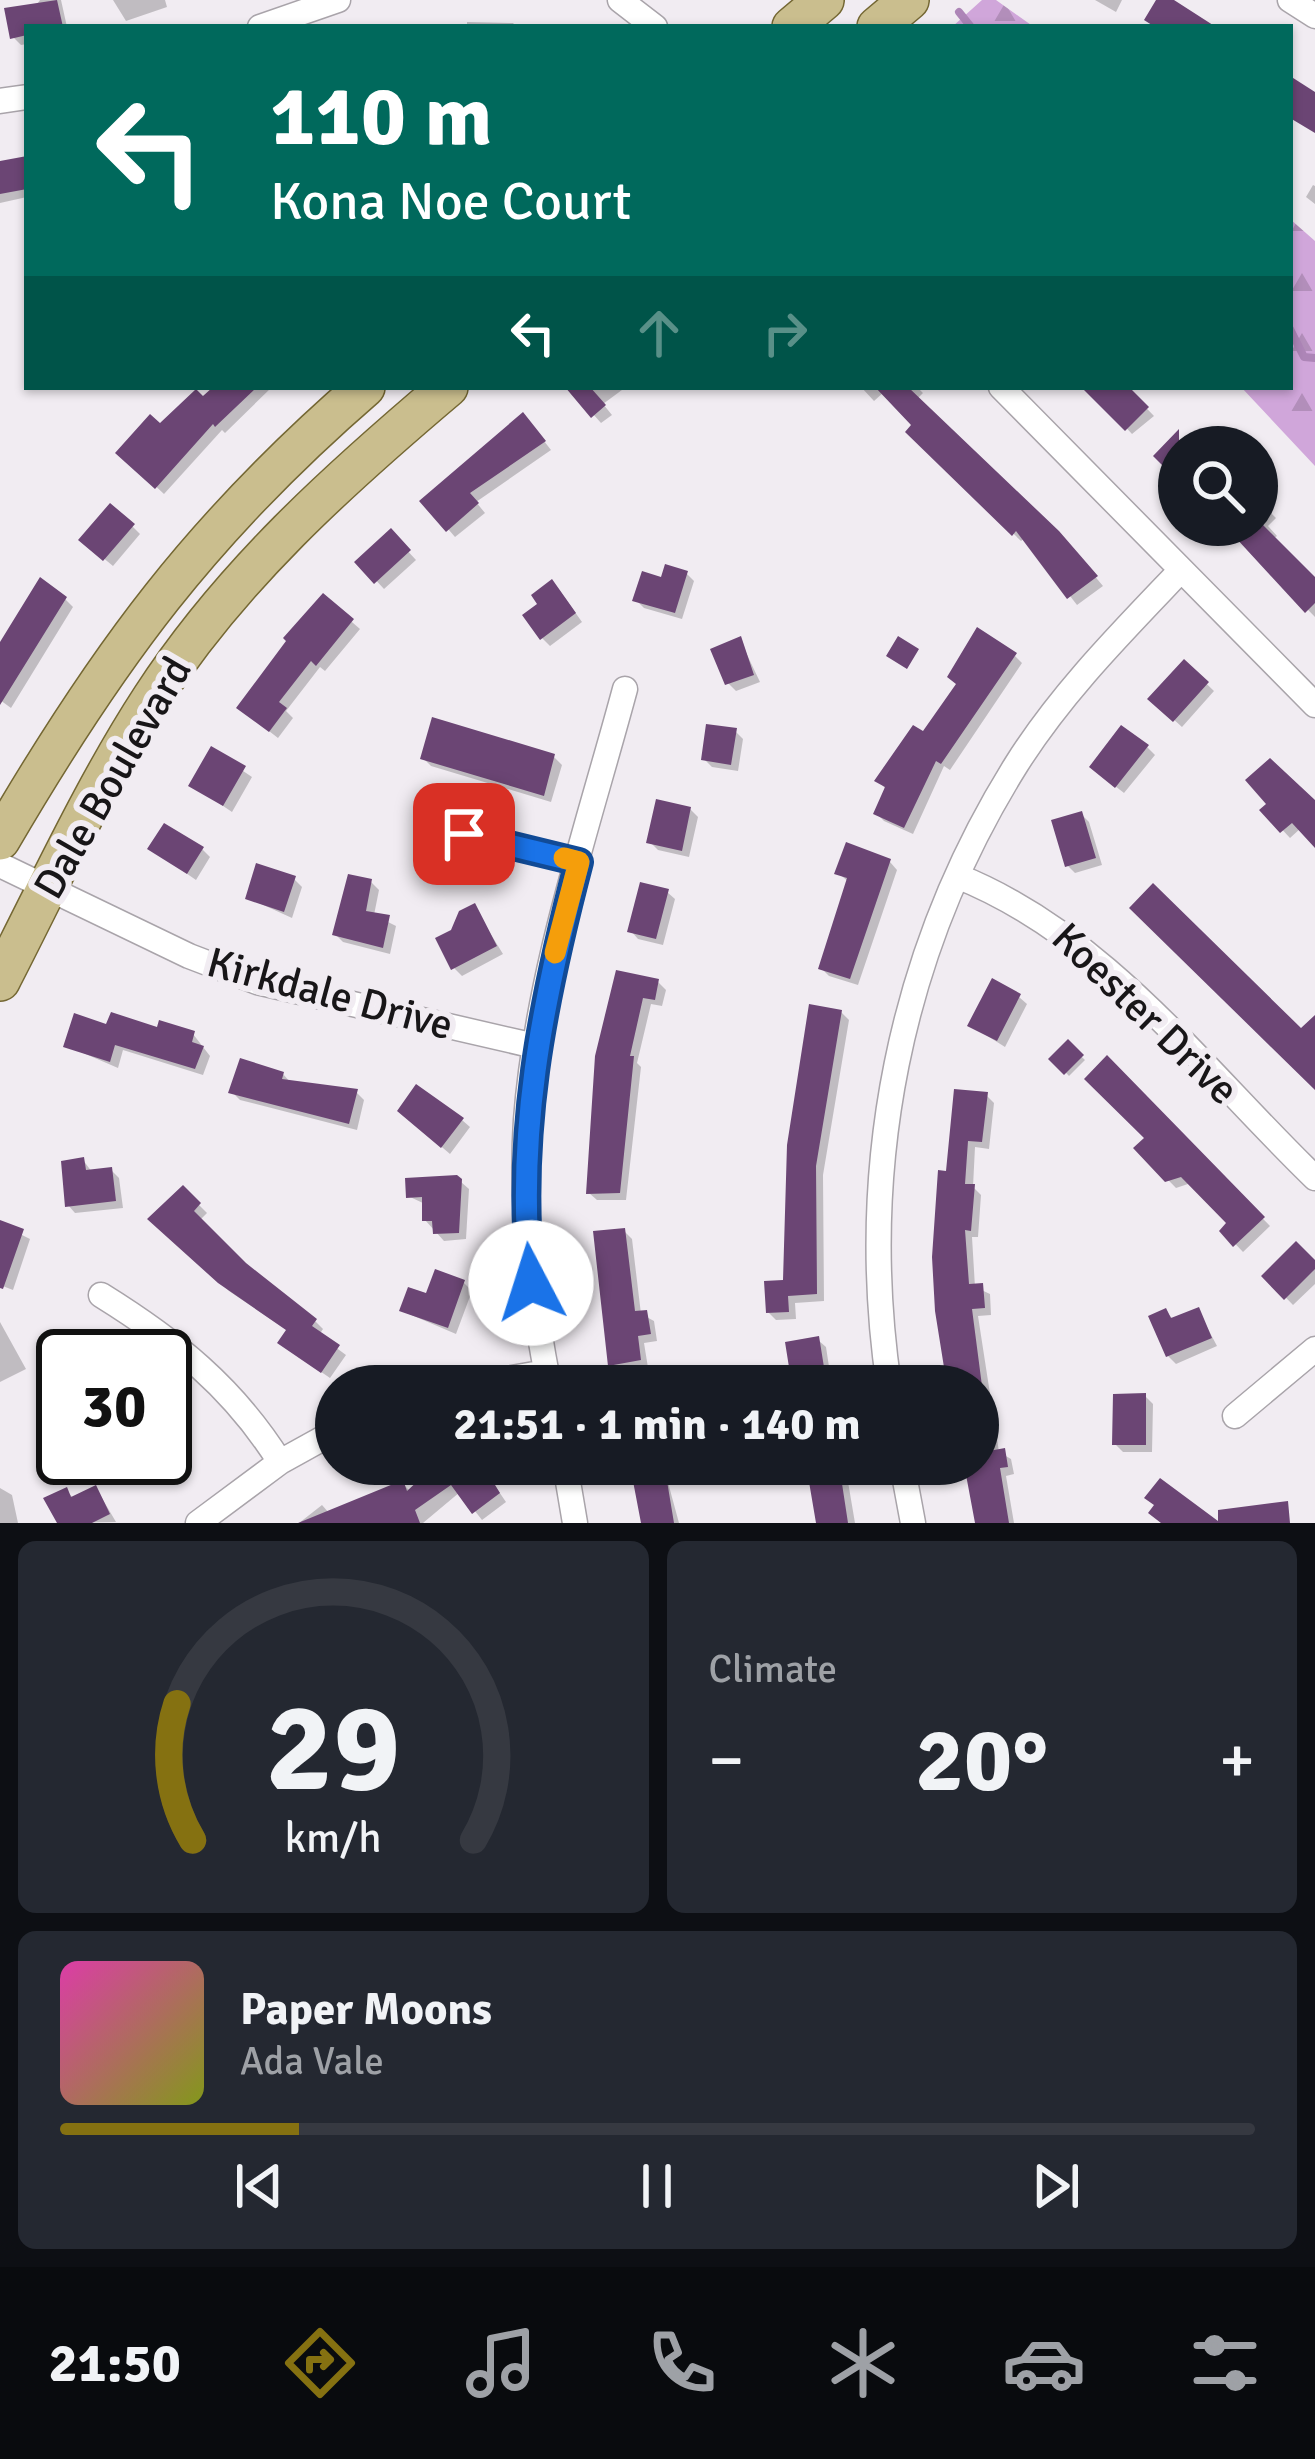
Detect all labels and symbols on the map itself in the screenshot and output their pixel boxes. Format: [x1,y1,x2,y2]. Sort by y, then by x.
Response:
street label: Dale Boulevard [23,648,203,908]
pin [413,783,515,885]
street label: Koester Drive [1041,912,1249,1116]
street label: Kirkdale Drive [202,937,458,1051]
position arrow [468,1220,594,1346]
speed limit sign: 30 [36,1329,192,1485]

